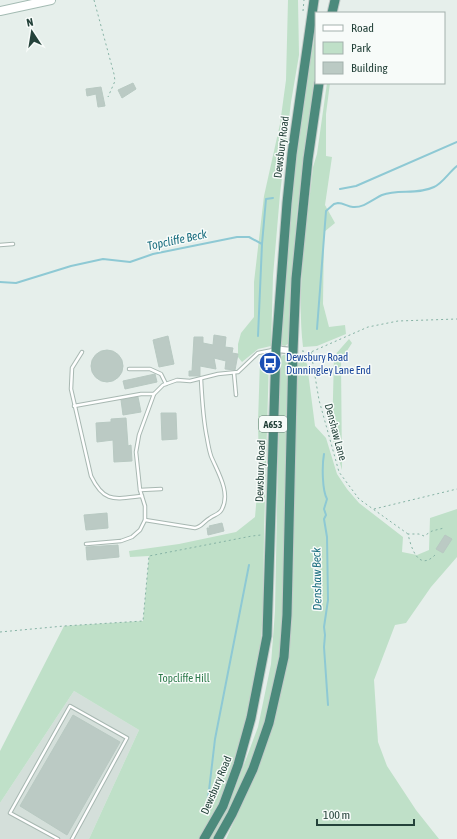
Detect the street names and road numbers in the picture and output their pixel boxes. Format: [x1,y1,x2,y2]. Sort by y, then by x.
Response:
street label: Dewsbury Road [271,115,291,179]
street label: Denshaw Lane [323,402,349,462]
road number: A653 [259,416,287,432]
street label: Dewsbury Road [253,440,267,502]
street label: Dewsbury Road [198,754,234,816]

